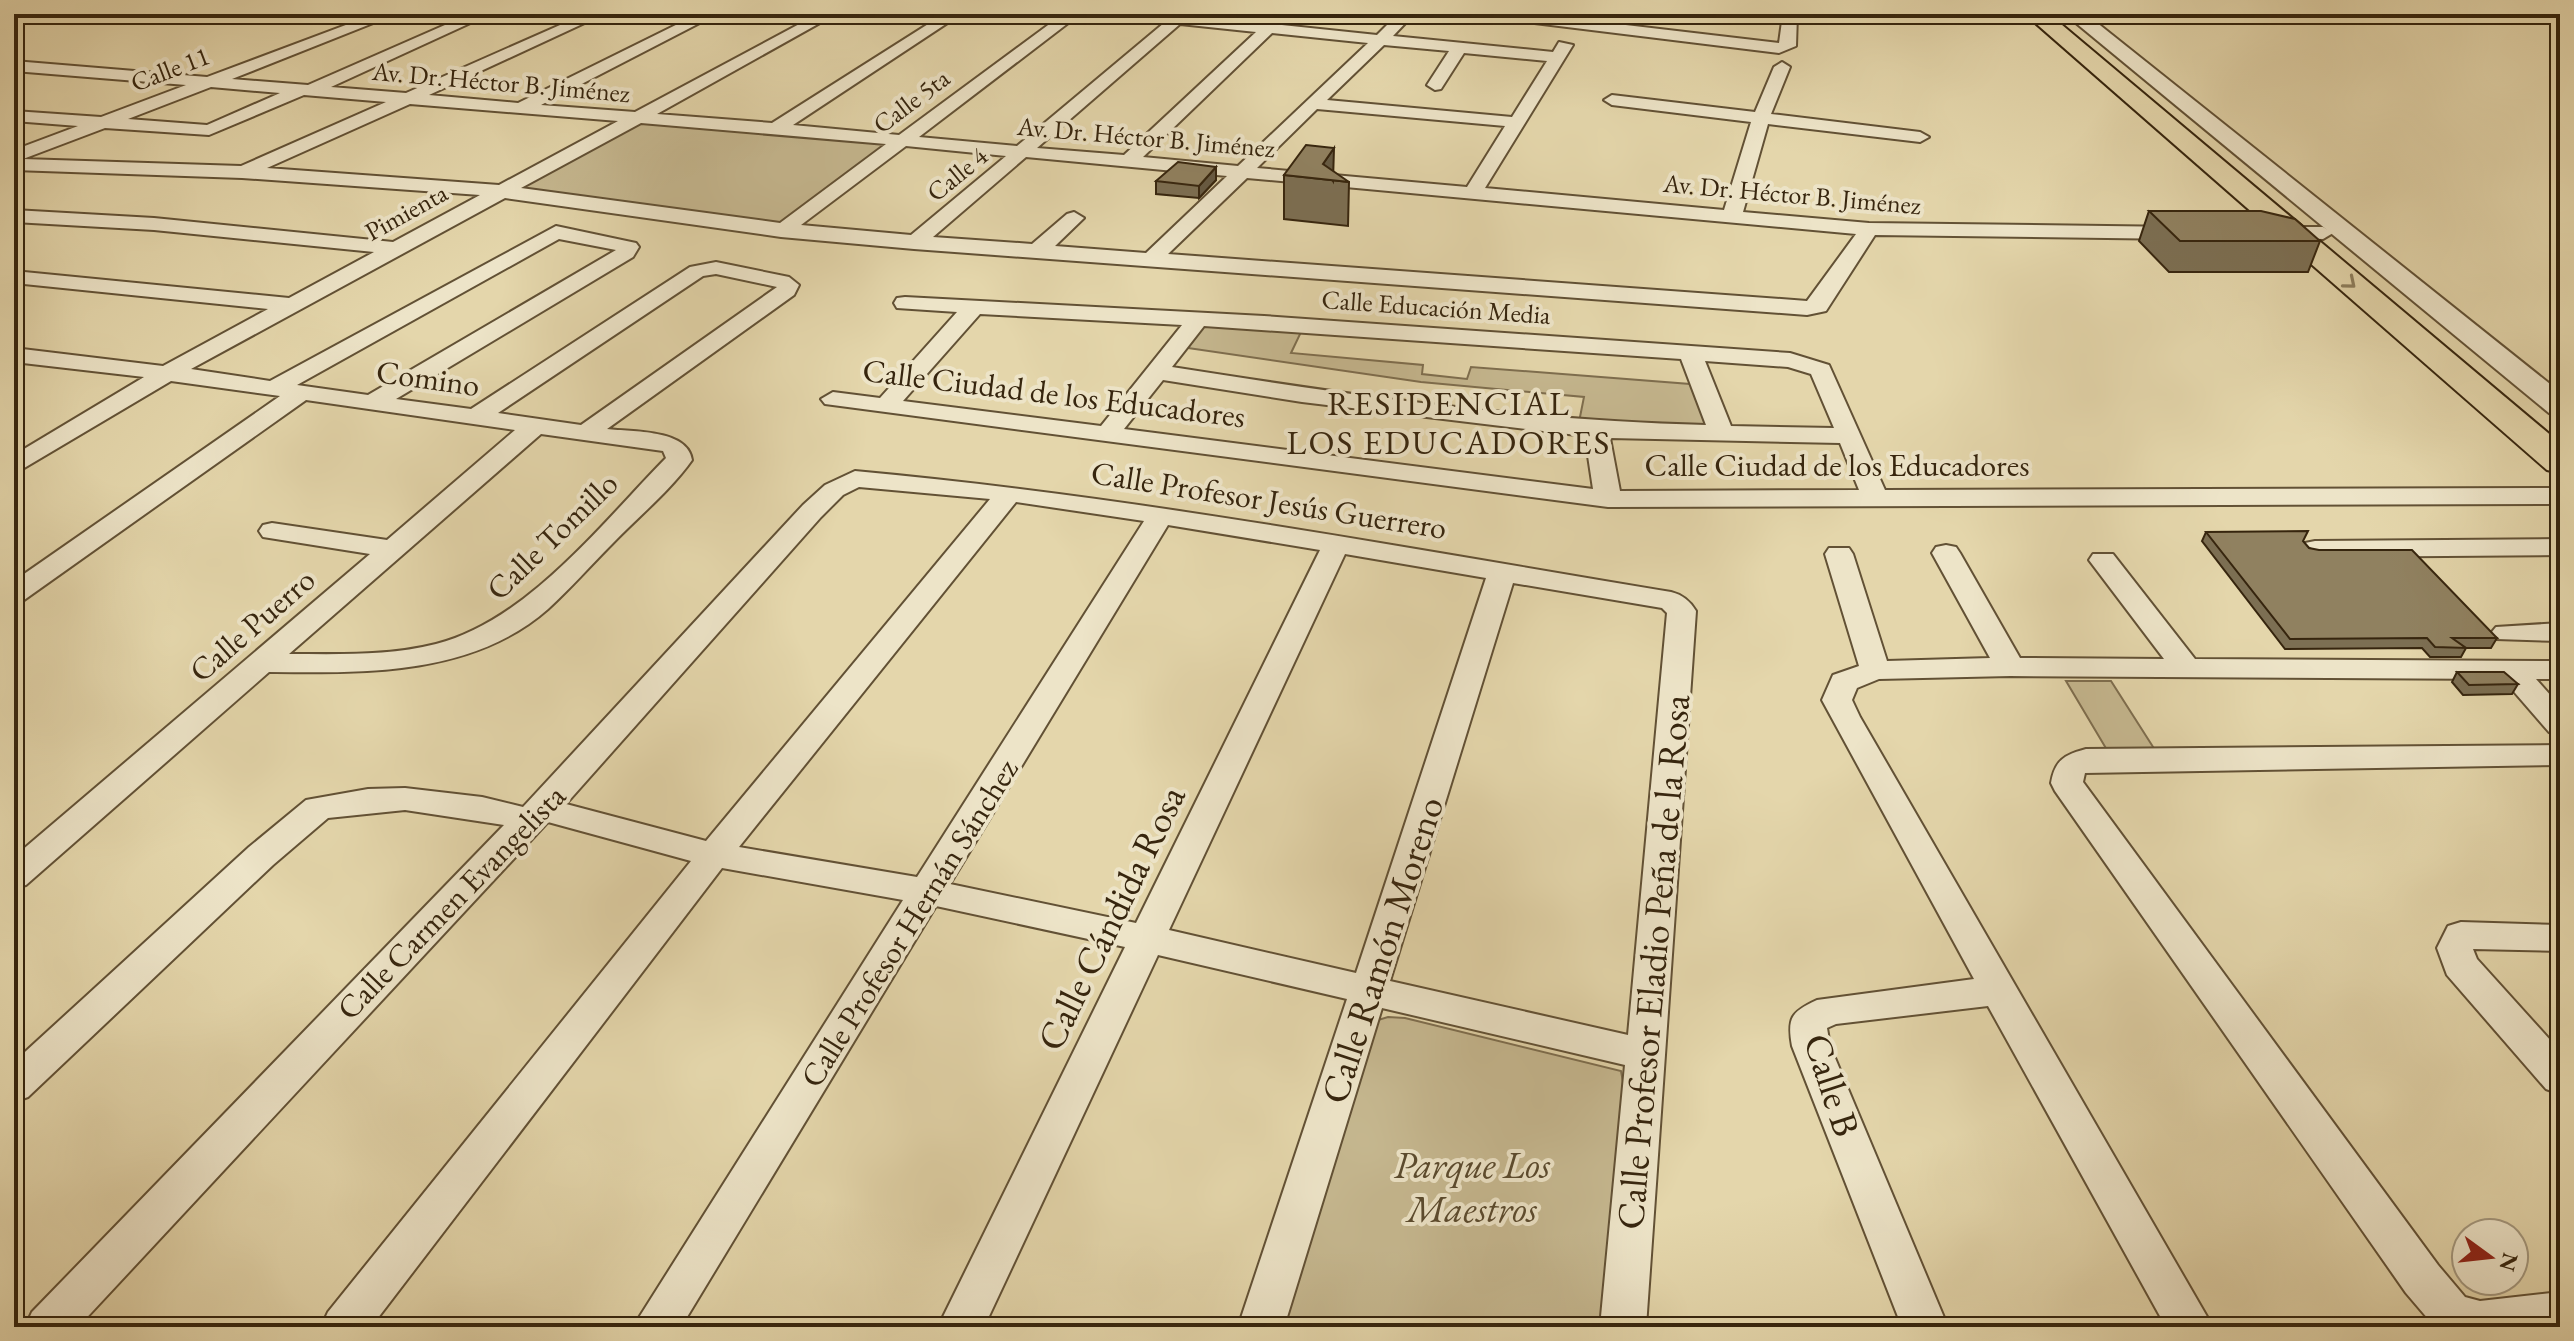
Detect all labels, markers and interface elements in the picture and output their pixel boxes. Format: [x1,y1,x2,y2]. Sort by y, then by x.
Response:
street label: Calle 11 [126,39,214,99]
street label: Av. Dr. Héctor B. Jiménez [370,54,631,110]
street label: Calle 5ta [866,61,957,141]
street label: Av. Dr. Héctor B. Jiménez [1015,109,1276,165]
street label: Calle 4 [919,139,995,209]
street label: Av. Dr. Héctor B. Jiménez [1661,166,1922,222]
street label: Pimienta [359,175,454,249]
one-way arrow [2341,273,2356,288]
street label: Calle Educación Media [1320,282,1552,332]
street label: Calle Ciudad de los Educadores [860,349,1248,437]
street label: Comino [374,350,482,406]
district label: RESIDENCIAL LOS EDUCADORES [1287,381,1611,464]
street label: Calle Ciudad de los Educadores [1644,444,2030,486]
street label: Calle Profesor Jesús Guerrero [1088,451,1450,549]
street label: Calle Tomillo [477,463,627,609]
street label: Calle Puerro [180,559,324,691]
street label: Calle Profesor Eladio Peña de la Rosa [1605,692,1700,1232]
street label: Calle Profesor Hernán Sánchez [791,751,1027,1095]
street label: Calle Carmen Evangelista [328,775,575,1029]
street label: Calle Cándida Rosa [1025,776,1196,1058]
street label: Calle Ramón Moreno [1309,790,1454,1109]
street label: Calle B [1793,1027,1872,1142]
park label: Parque Los Maestros [1394,1140,1551,1233]
north arrow [2450,1217,2530,1297]
text: N [2492,1250,2525,1275]

